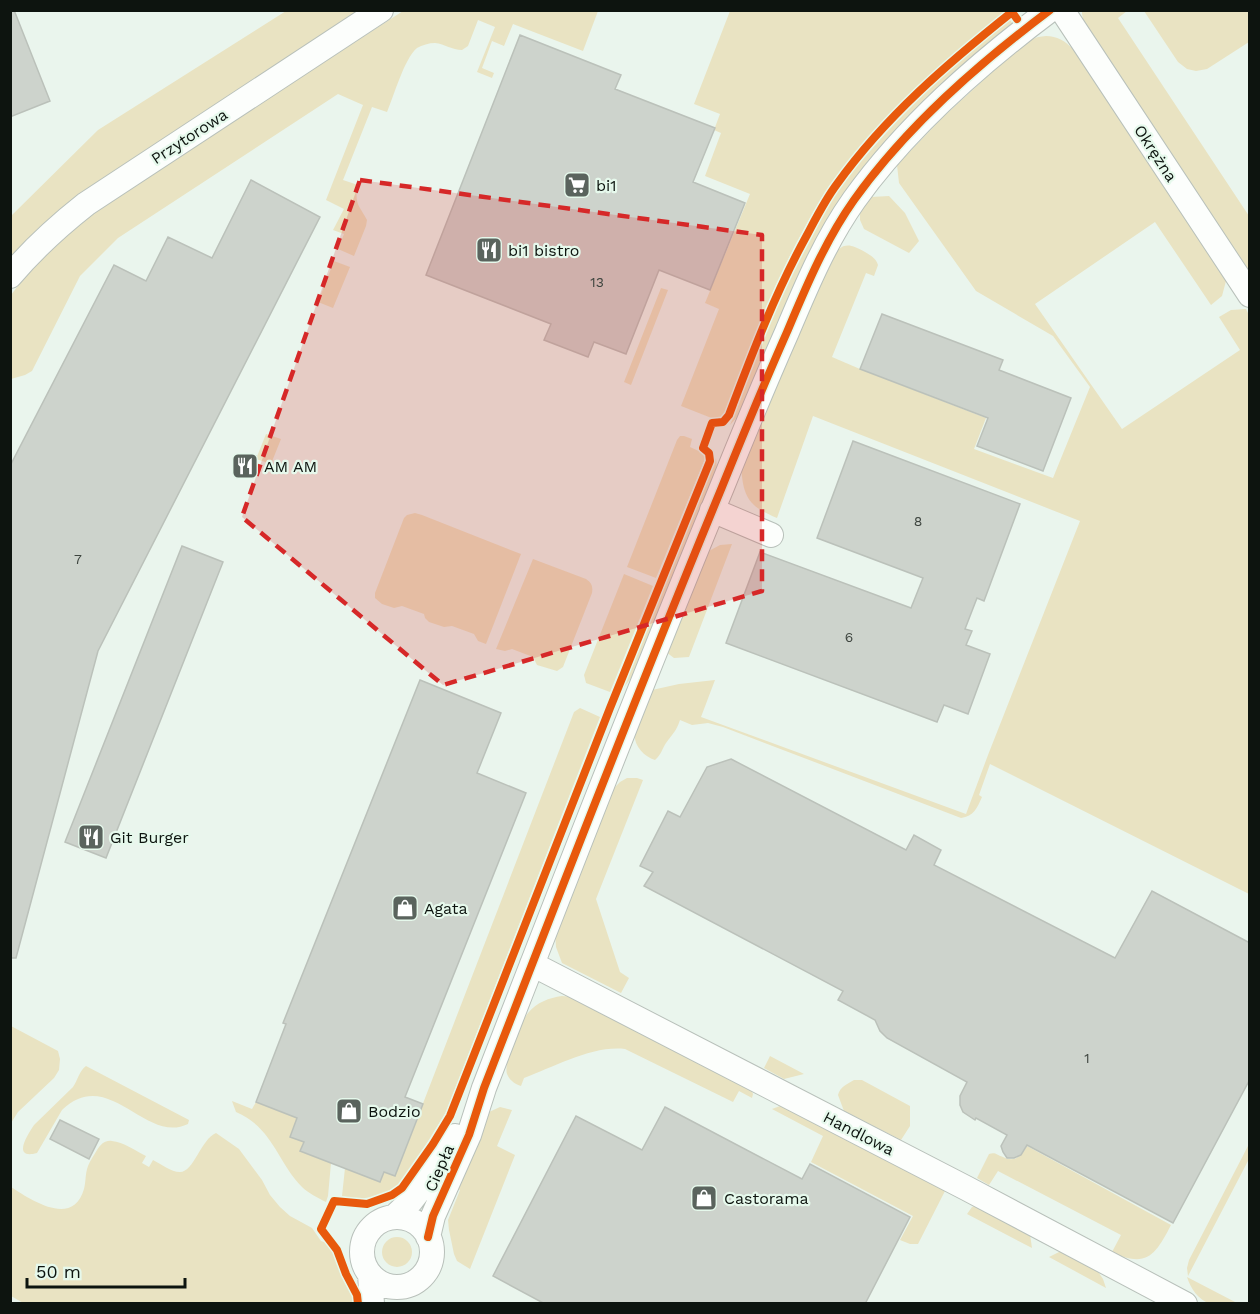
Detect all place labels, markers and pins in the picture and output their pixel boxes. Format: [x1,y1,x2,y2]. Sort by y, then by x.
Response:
supermarket icon: bi1 [562,170,592,200]
place label: bi1 [596,176,617,195]
restaurant icon: bi1 bistro [474,235,504,265]
place label: bi1 bistro [508,241,579,260]
restaurant icon: AM AM [230,451,260,481]
place label: AM AM [264,457,317,476]
restaurant icon: Git Burger [76,822,106,852]
place label: Git Burger [110,828,189,847]
shop icon: Agata [390,893,420,923]
place label: Agata [424,899,468,918]
shop icon: Bodzio [334,1096,364,1126]
place label: Bodzio [368,1102,420,1121]
shop icon: Castorama [689,1183,719,1213]
place label: Castorama [724,1189,808,1208]

